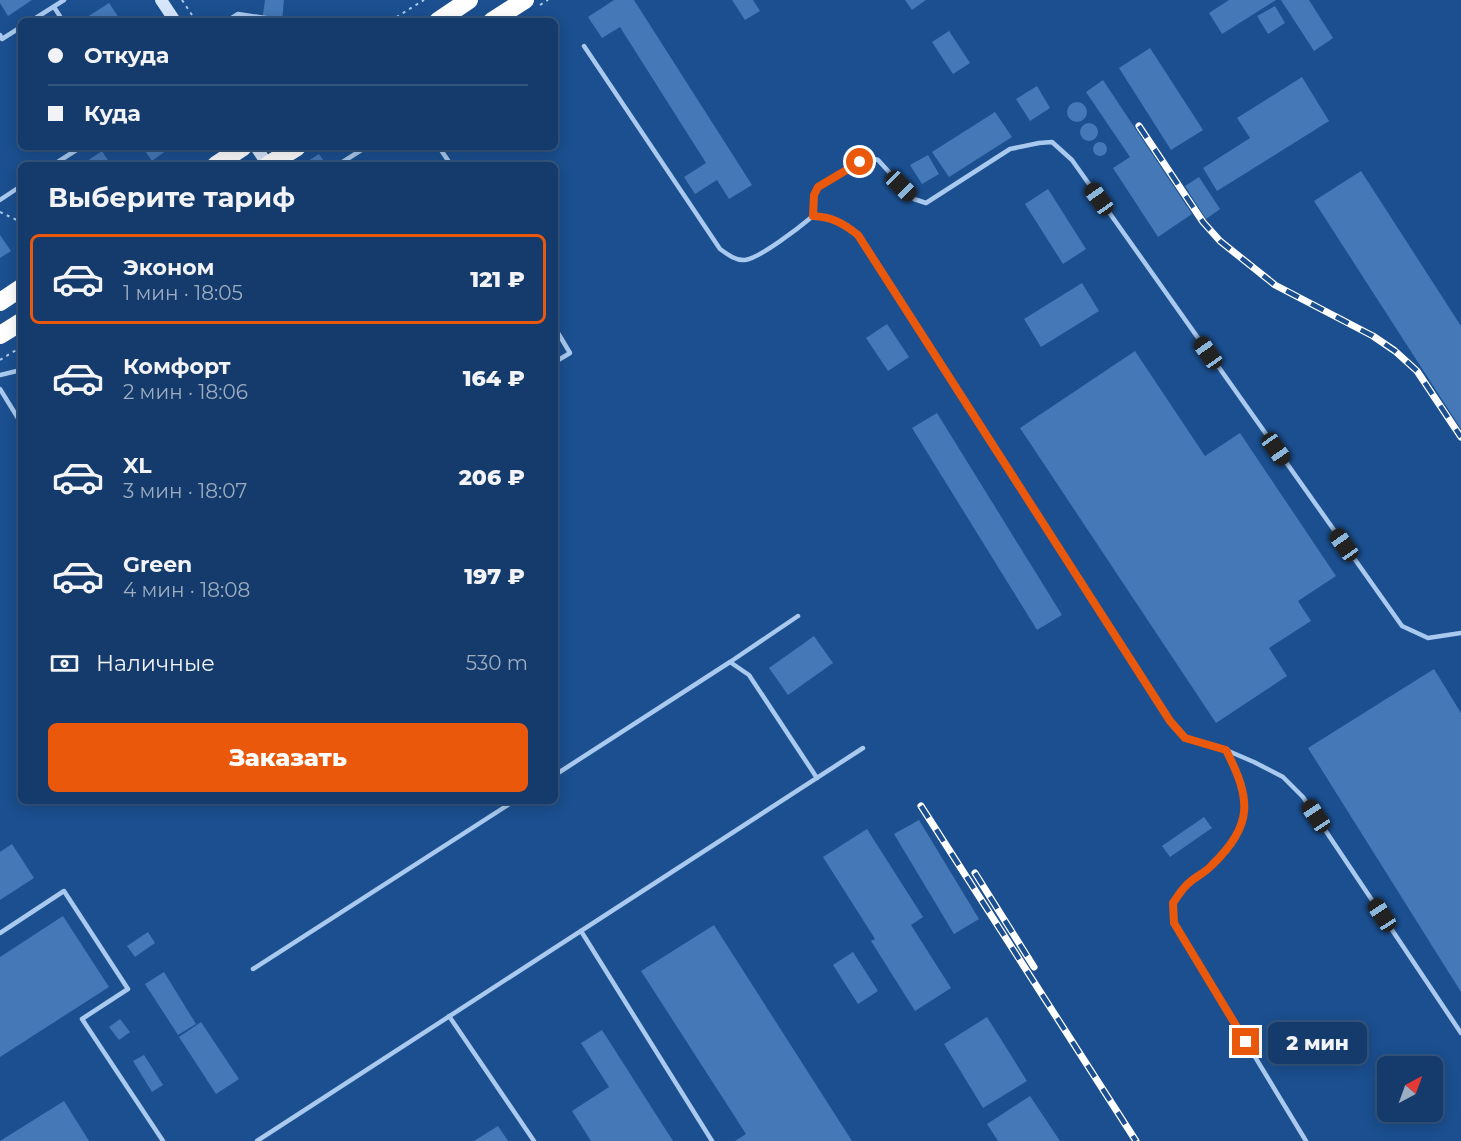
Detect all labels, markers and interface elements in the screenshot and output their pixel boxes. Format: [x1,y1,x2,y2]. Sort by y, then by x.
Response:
text: Откуда [84,42,169,69]
text: Куда [84,100,141,127]
route start [846,148,873,175]
car [882,167,920,205]
car [1081,179,1117,219]
text: Выберите тариф [48,181,295,214]
icon: car [51,252,105,306]
text: Эконом [123,254,214,281]
text: 121 ₽ [470,266,525,293]
text: 1 мин · 18:05 [123,281,243,305]
car [1190,333,1226,373]
icon: car [51,351,105,405]
text: Комфорт [123,353,231,380]
text: 164 ₽ [463,365,525,392]
text: 2 мин · 18:06 [123,380,248,404]
car [1258,429,1294,469]
icon: car [51,450,105,504]
text: XL [123,452,152,479]
text: 206 ₽ [459,464,525,491]
text: 3 мин · 18:07 [123,479,247,503]
car [1326,525,1362,565]
icon: car [51,549,105,603]
text: Green [123,551,192,578]
text: 197 ₽ [464,563,525,590]
text: 4 мин · 18:08 [123,578,250,602]
icon: cash [48,647,81,680]
text: Наличные [96,650,215,677]
text: 530 m [466,651,528,675]
button: Заказать [48,723,528,792]
car [1298,796,1334,836]
car [1365,895,1399,935]
callout: 2 мин [1267,1021,1366,1063]
route end [1232,1028,1259,1055]
text: 2 мин [1286,1031,1349,1055]
north arrow [1377,1056,1443,1122]
map controls [1377,1056,1443,1122]

